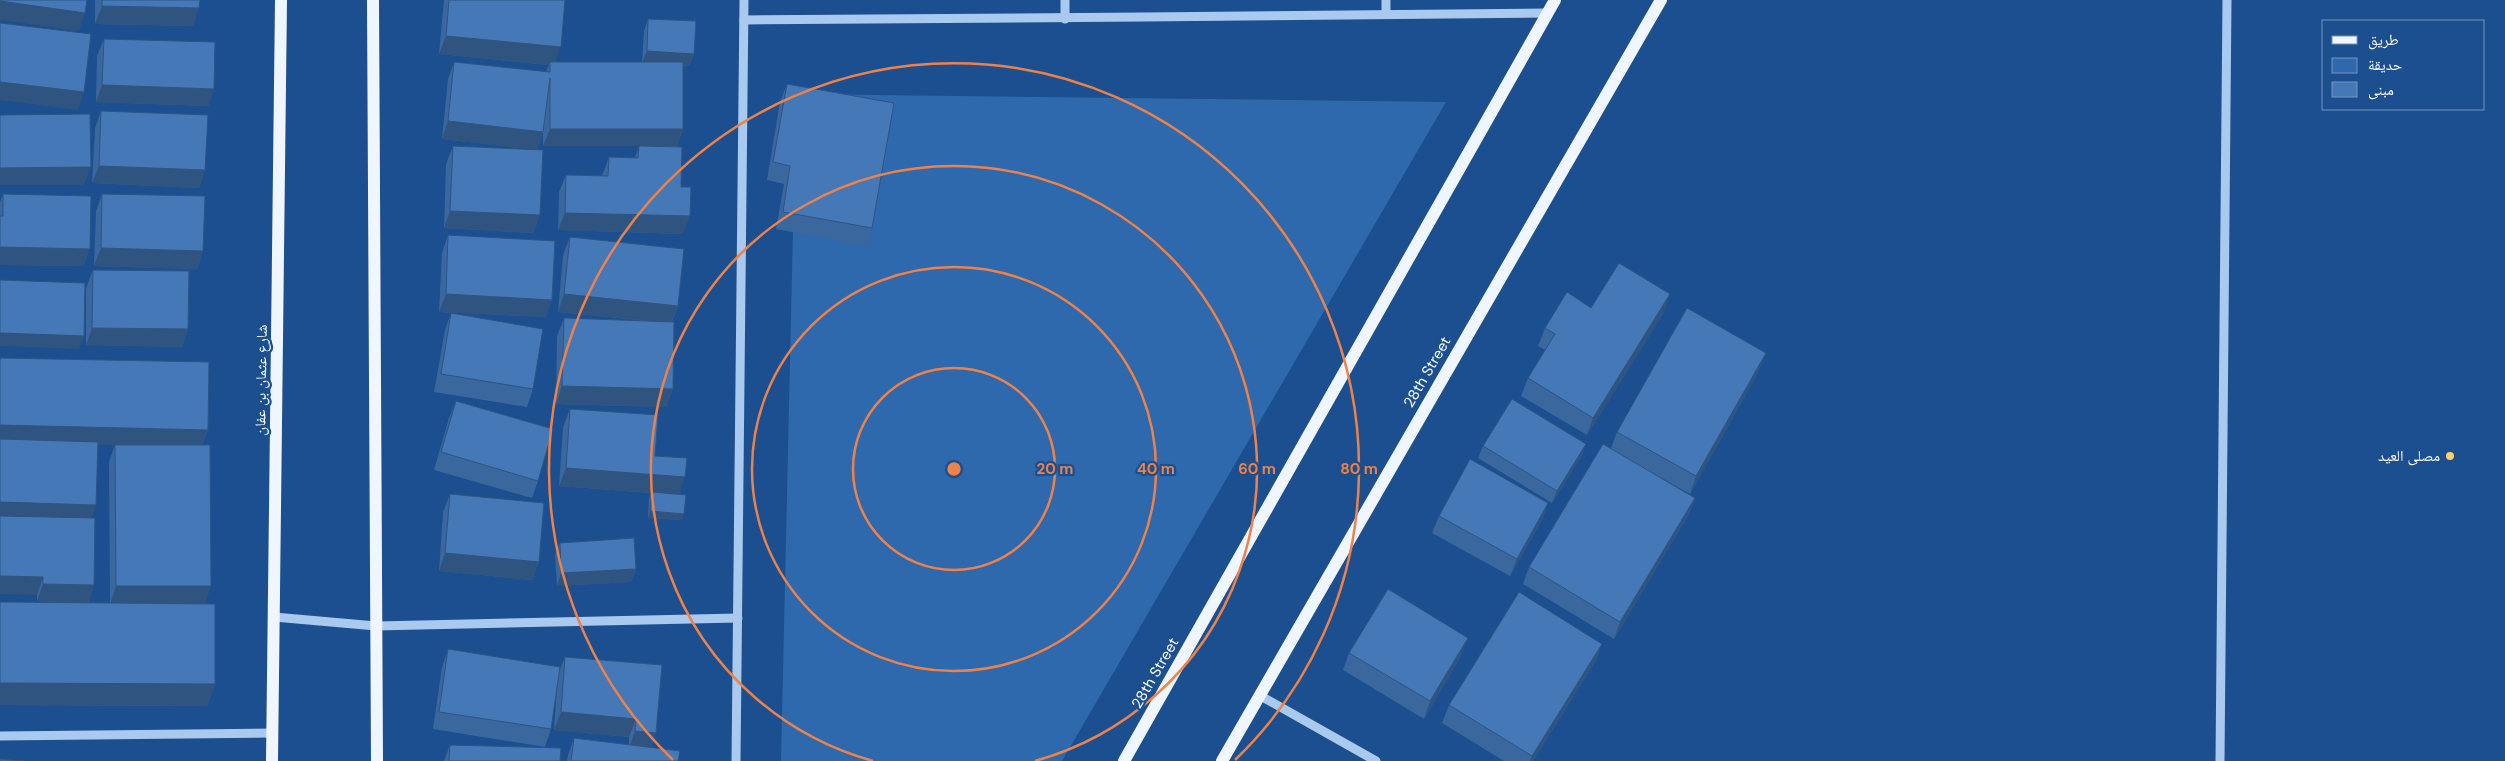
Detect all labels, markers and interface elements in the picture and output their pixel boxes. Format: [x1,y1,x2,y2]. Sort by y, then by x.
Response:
legend [2322,20,2485,110]
text: طريق [2368,30,2399,50]
text: حديقة [2368,55,2403,75]
text: مبنى [2368,80,2394,100]
street label: شارع عثمان بن عفان [250,324,272,436]
street label: 28th Street [1399,333,1455,411]
place label: مصلى العيد [2378,446,2440,466]
marker: مصلى العيد [2444,450,2456,462]
text: 20 m [1037,459,1073,479]
text: 40 m [1137,459,1175,479]
text: 60 m [1238,459,1276,479]
text: 80 m [1340,459,1378,479]
centre of rings [945,460,963,478]
street label: 28th Street [1127,634,1183,712]

